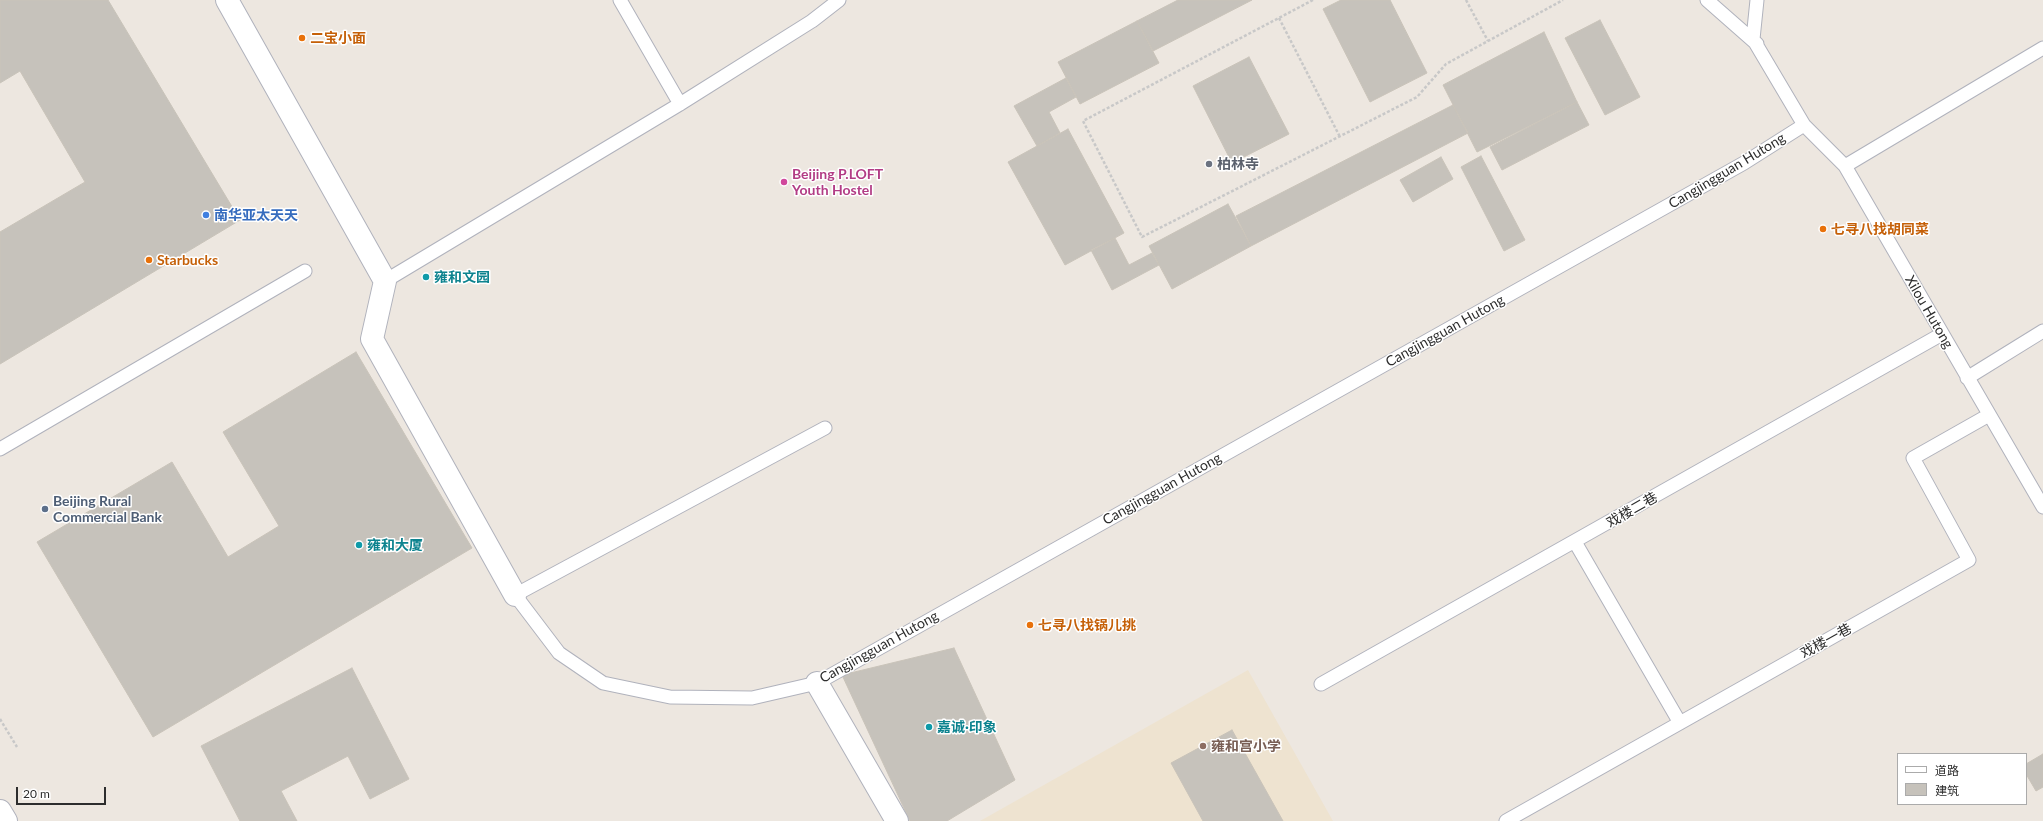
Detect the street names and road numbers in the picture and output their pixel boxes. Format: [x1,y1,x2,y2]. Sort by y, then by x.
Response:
street label: Cangjingguan Hutong [1666,130,1788,212]
street label: Xilou Hutong [1901,273,1957,351]
street label: Cangjingguan Hutong [1383,291,1507,371]
street label: Cangjingguan Hutong [1100,449,1224,529]
street label: 戏楼二巷 [1604,489,1660,531]
street label: Cangjingguan Hutong [817,607,941,687]
street label: 戏楼一巷 [1797,620,1855,662]

